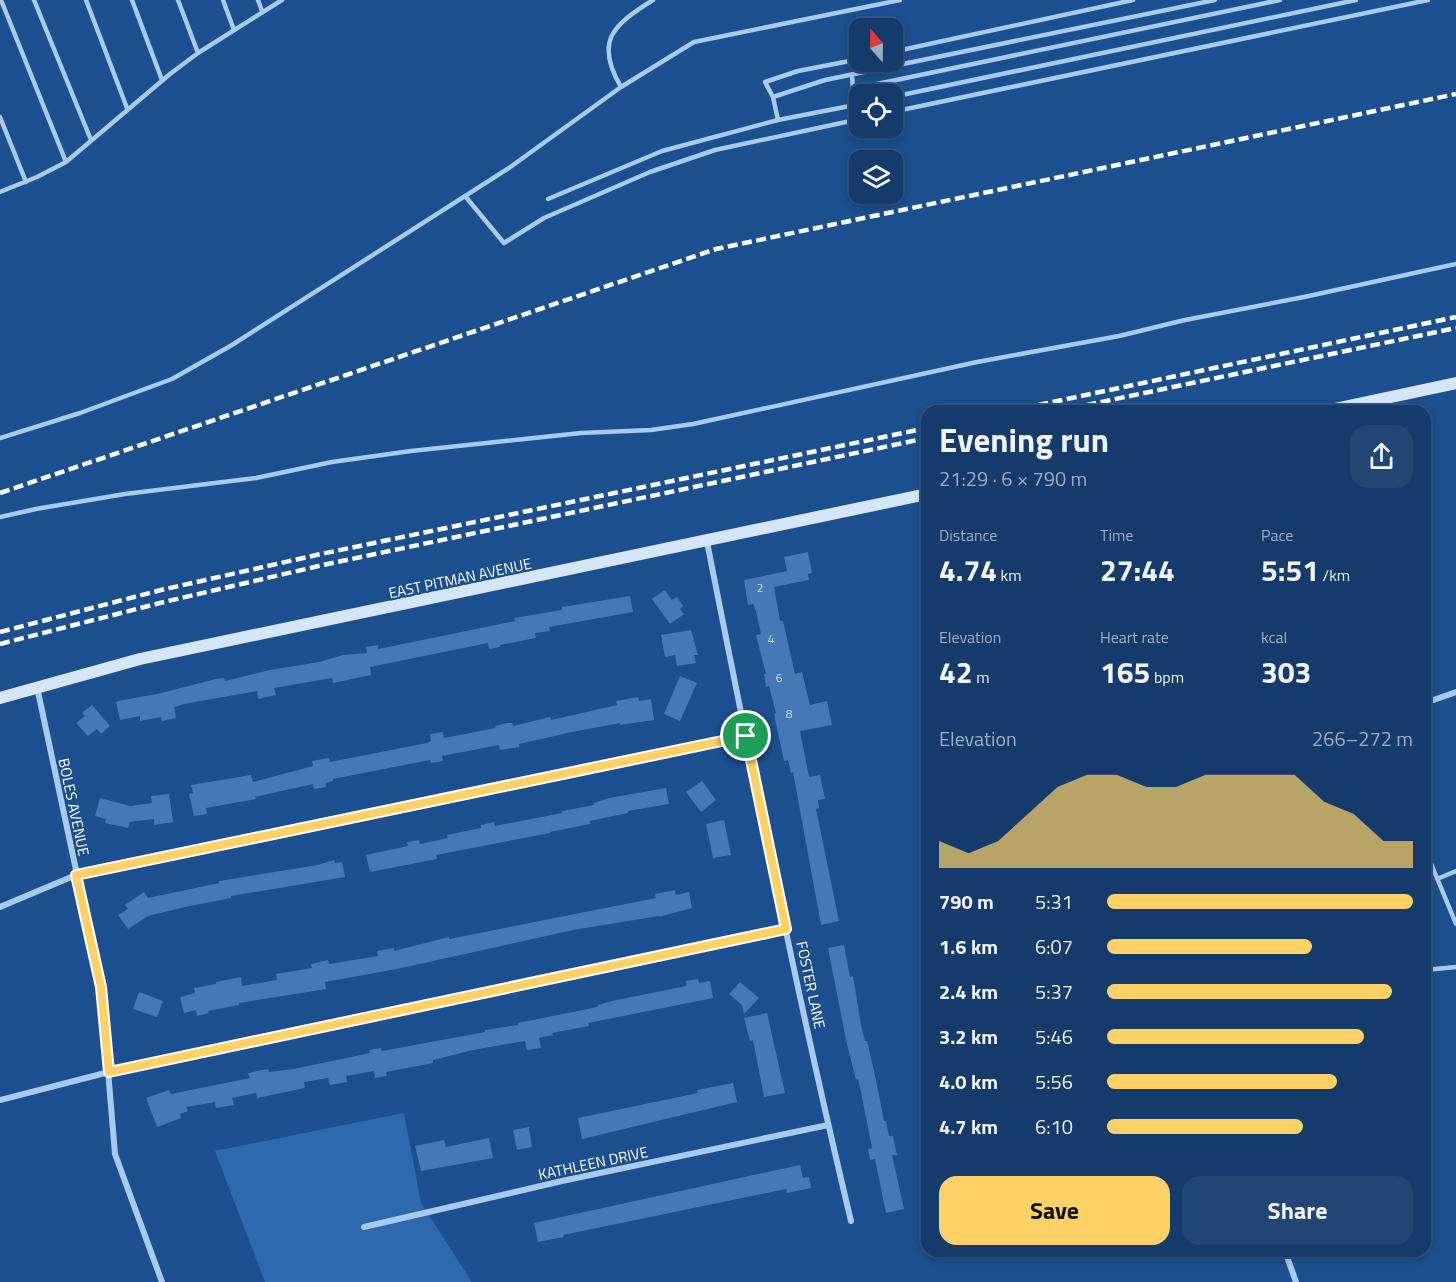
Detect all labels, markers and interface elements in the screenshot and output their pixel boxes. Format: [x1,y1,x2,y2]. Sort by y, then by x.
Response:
north arrow [849,18,903,72]
map controls [849,18,903,204]
button: locate [849,84,903,138]
button: layers [849,150,903,204]
text: Evening run [939,415,1109,465]
button: share [1350,425,1413,488]
text: 21:29 · 6 × 790 m [939,463,1087,494]
text: Distance [939,523,997,547]
text: Time [1100,523,1133,547]
text: Pace [1261,523,1293,547]
text: 4.74 [939,547,997,593]
text: 27:44 [1100,547,1175,593]
text: 5:51 [1261,547,1319,593]
street label: EAST PITMAN AVENUE [386,552,534,604]
text: km [997,563,1022,587]
text: /km [1319,563,1350,587]
house number: 2 [757,578,763,597]
text: Elevation [939,625,1001,649]
text: Heart rate [1100,625,1169,649]
text: kcal [1261,625,1287,649]
house number: 4 [768,629,775,648]
text: 42 [939,649,973,695]
text: 165 [1100,649,1150,695]
text: 303 [1261,649,1311,695]
text: m [973,665,990,689]
text: bpm [1150,665,1184,689]
house number: 6 [776,668,783,687]
house number: 8 [786,704,793,723]
pin [720,710,771,761]
icon: arrive [729,719,762,752]
text: Elevation [939,723,1017,754]
text: 266–272 m [1312,723,1413,754]
street label: BOLES AVENUE [52,756,96,858]
text: 790 m [939,886,994,917]
text: 5:31 [1035,886,1073,917]
text: 1.6 km [939,931,998,962]
text: 6:07 [1035,931,1073,962]
street label: FOSTER LANE [790,939,832,1031]
text: 2.4 km [939,976,998,1007]
text: 5:37 [1035,976,1073,1007]
text: 3.2 km [939,1021,998,1052]
text: 5:46 [1035,1021,1073,1052]
text: 4.0 km [939,1066,998,1097]
text: 5:56 [1035,1066,1073,1097]
text: 4.7 km [939,1111,998,1142]
text: 6:10 [1035,1111,1073,1142]
street label: KATHLEEN DRIVE [536,1140,650,1186]
button: Save [939,1176,1170,1245]
button: Share [1182,1176,1413,1245]

